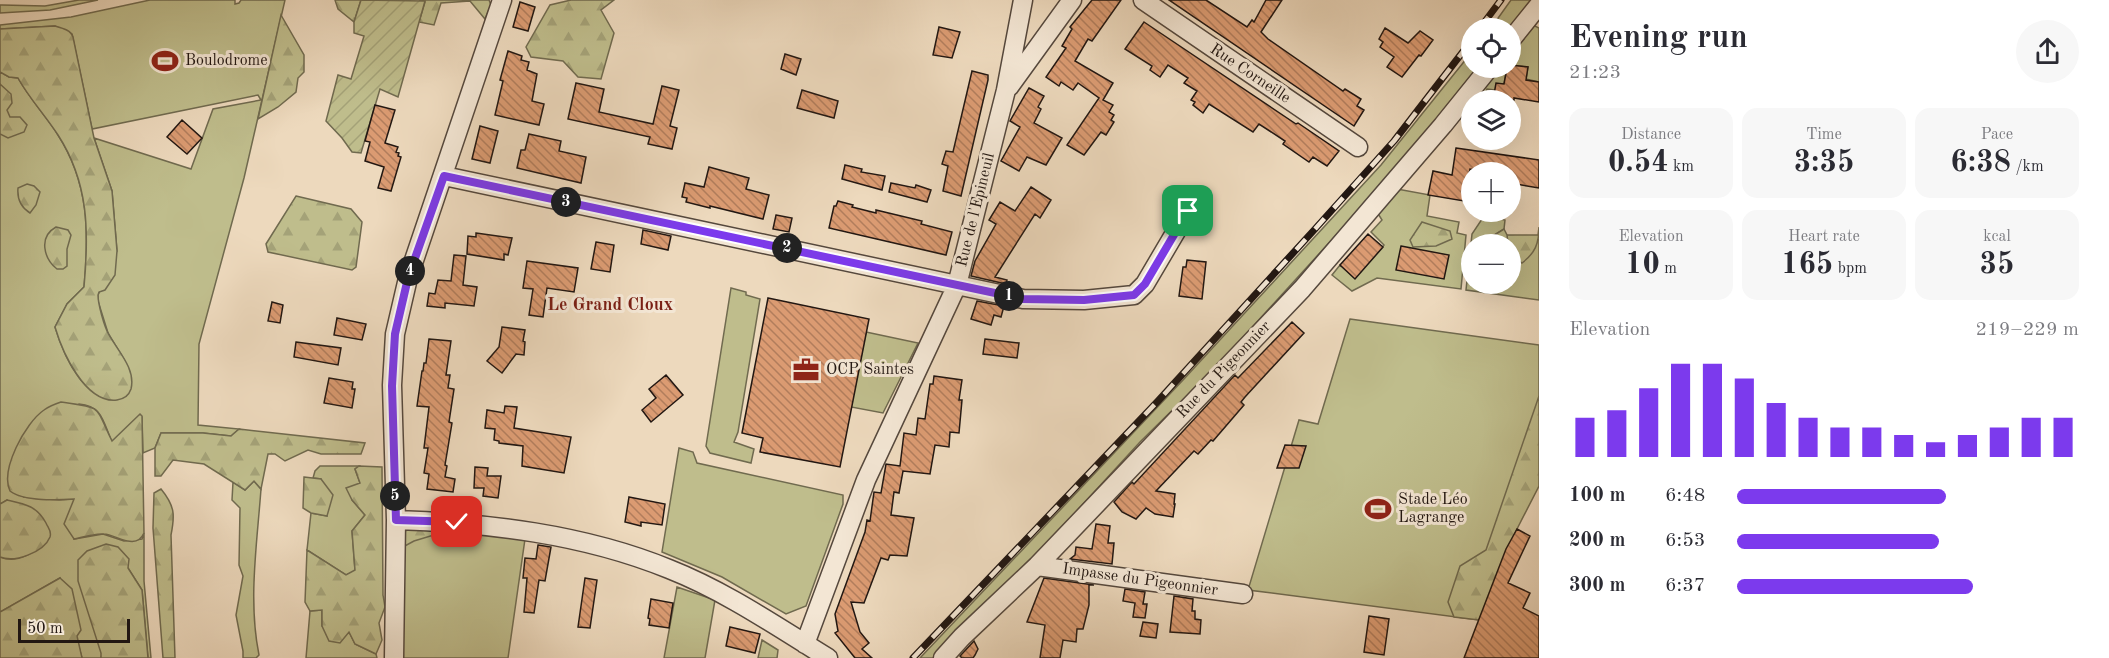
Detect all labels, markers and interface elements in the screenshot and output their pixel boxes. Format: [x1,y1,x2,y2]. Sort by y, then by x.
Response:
map controls [1461,18,1521,294]
button: locate [1461,18,1521,78]
button: share [2016,20,2079,83]
text: Evening run [1569,22,1748,55]
street label: Rue Corneille [1207,41,1293,107]
sports icon: Boulodrome [150,46,180,76]
place label: Boulodrome [185,53,268,69]
text: 21:23 [1569,63,1621,83]
button: layers [1461,90,1521,150]
text: Distance [1621,127,1681,143]
text: Time [1806,127,1842,143]
text: Pace [1981,127,2013,143]
text: 0.54 [1608,148,1669,178]
text: 3:35 [1794,148,1854,178]
text: 6:38 [1950,148,2011,178]
street label: Rue de l'Epineuil [954,151,998,269]
text: km [1669,159,1694,175]
text: /km [2011,159,2044,175]
button: + [1461,162,1521,222]
pin [1162,185,1213,236]
pin: 3 [551,187,581,217]
text: 3 [561,194,571,210]
icon: arrive [1171,194,1204,227]
text: Elevation [1618,229,1684,245]
text: Heart rate [1788,229,1860,245]
text: kcal [1983,229,2011,245]
pin: 2 [772,233,802,263]
button: − [1461,234,1521,294]
text: 2 [782,240,792,256]
text: 10 [1625,250,1660,280]
text: 165 [1781,250,1833,280]
text: 35 [1980,250,2014,280]
pin: 4 [395,256,425,286]
text: m [1660,261,1677,277]
text: bpm [1833,261,1867,277]
text: 4 [405,263,415,279]
pin: 1 [994,281,1024,311]
text: 1 [1004,288,1014,304]
district label: Le Grand Cloux [547,296,673,314]
street label: Rue du Pigeonnier [1174,318,1274,422]
text: Elevation [1569,320,1650,340]
text: 219–229 m [1976,320,2079,340]
office icon: OCP Saintes [791,355,821,385]
place label: OCP Saintes [826,362,914,378]
pin: 5 [380,481,410,511]
text: 100 m [1569,486,1625,506]
text: 6:48 [1665,486,1705,506]
text: 5 [390,488,400,504]
place label: Stade Léo Lagrange [1398,492,1468,526]
sports icon: Stade Léo Lagrange [1363,494,1393,524]
pin [431,496,482,547]
icon: check [440,505,473,538]
text: 200 m [1569,531,1625,551]
text: 6:53 [1665,531,1705,551]
street label: Impasse du Pigeonnier [1061,561,1219,599]
text: 300 m [1569,576,1625,596]
text: 6:37 [1665,576,1705,596]
scale bar [18,616,130,644]
text: 50 m [27,621,63,637]

